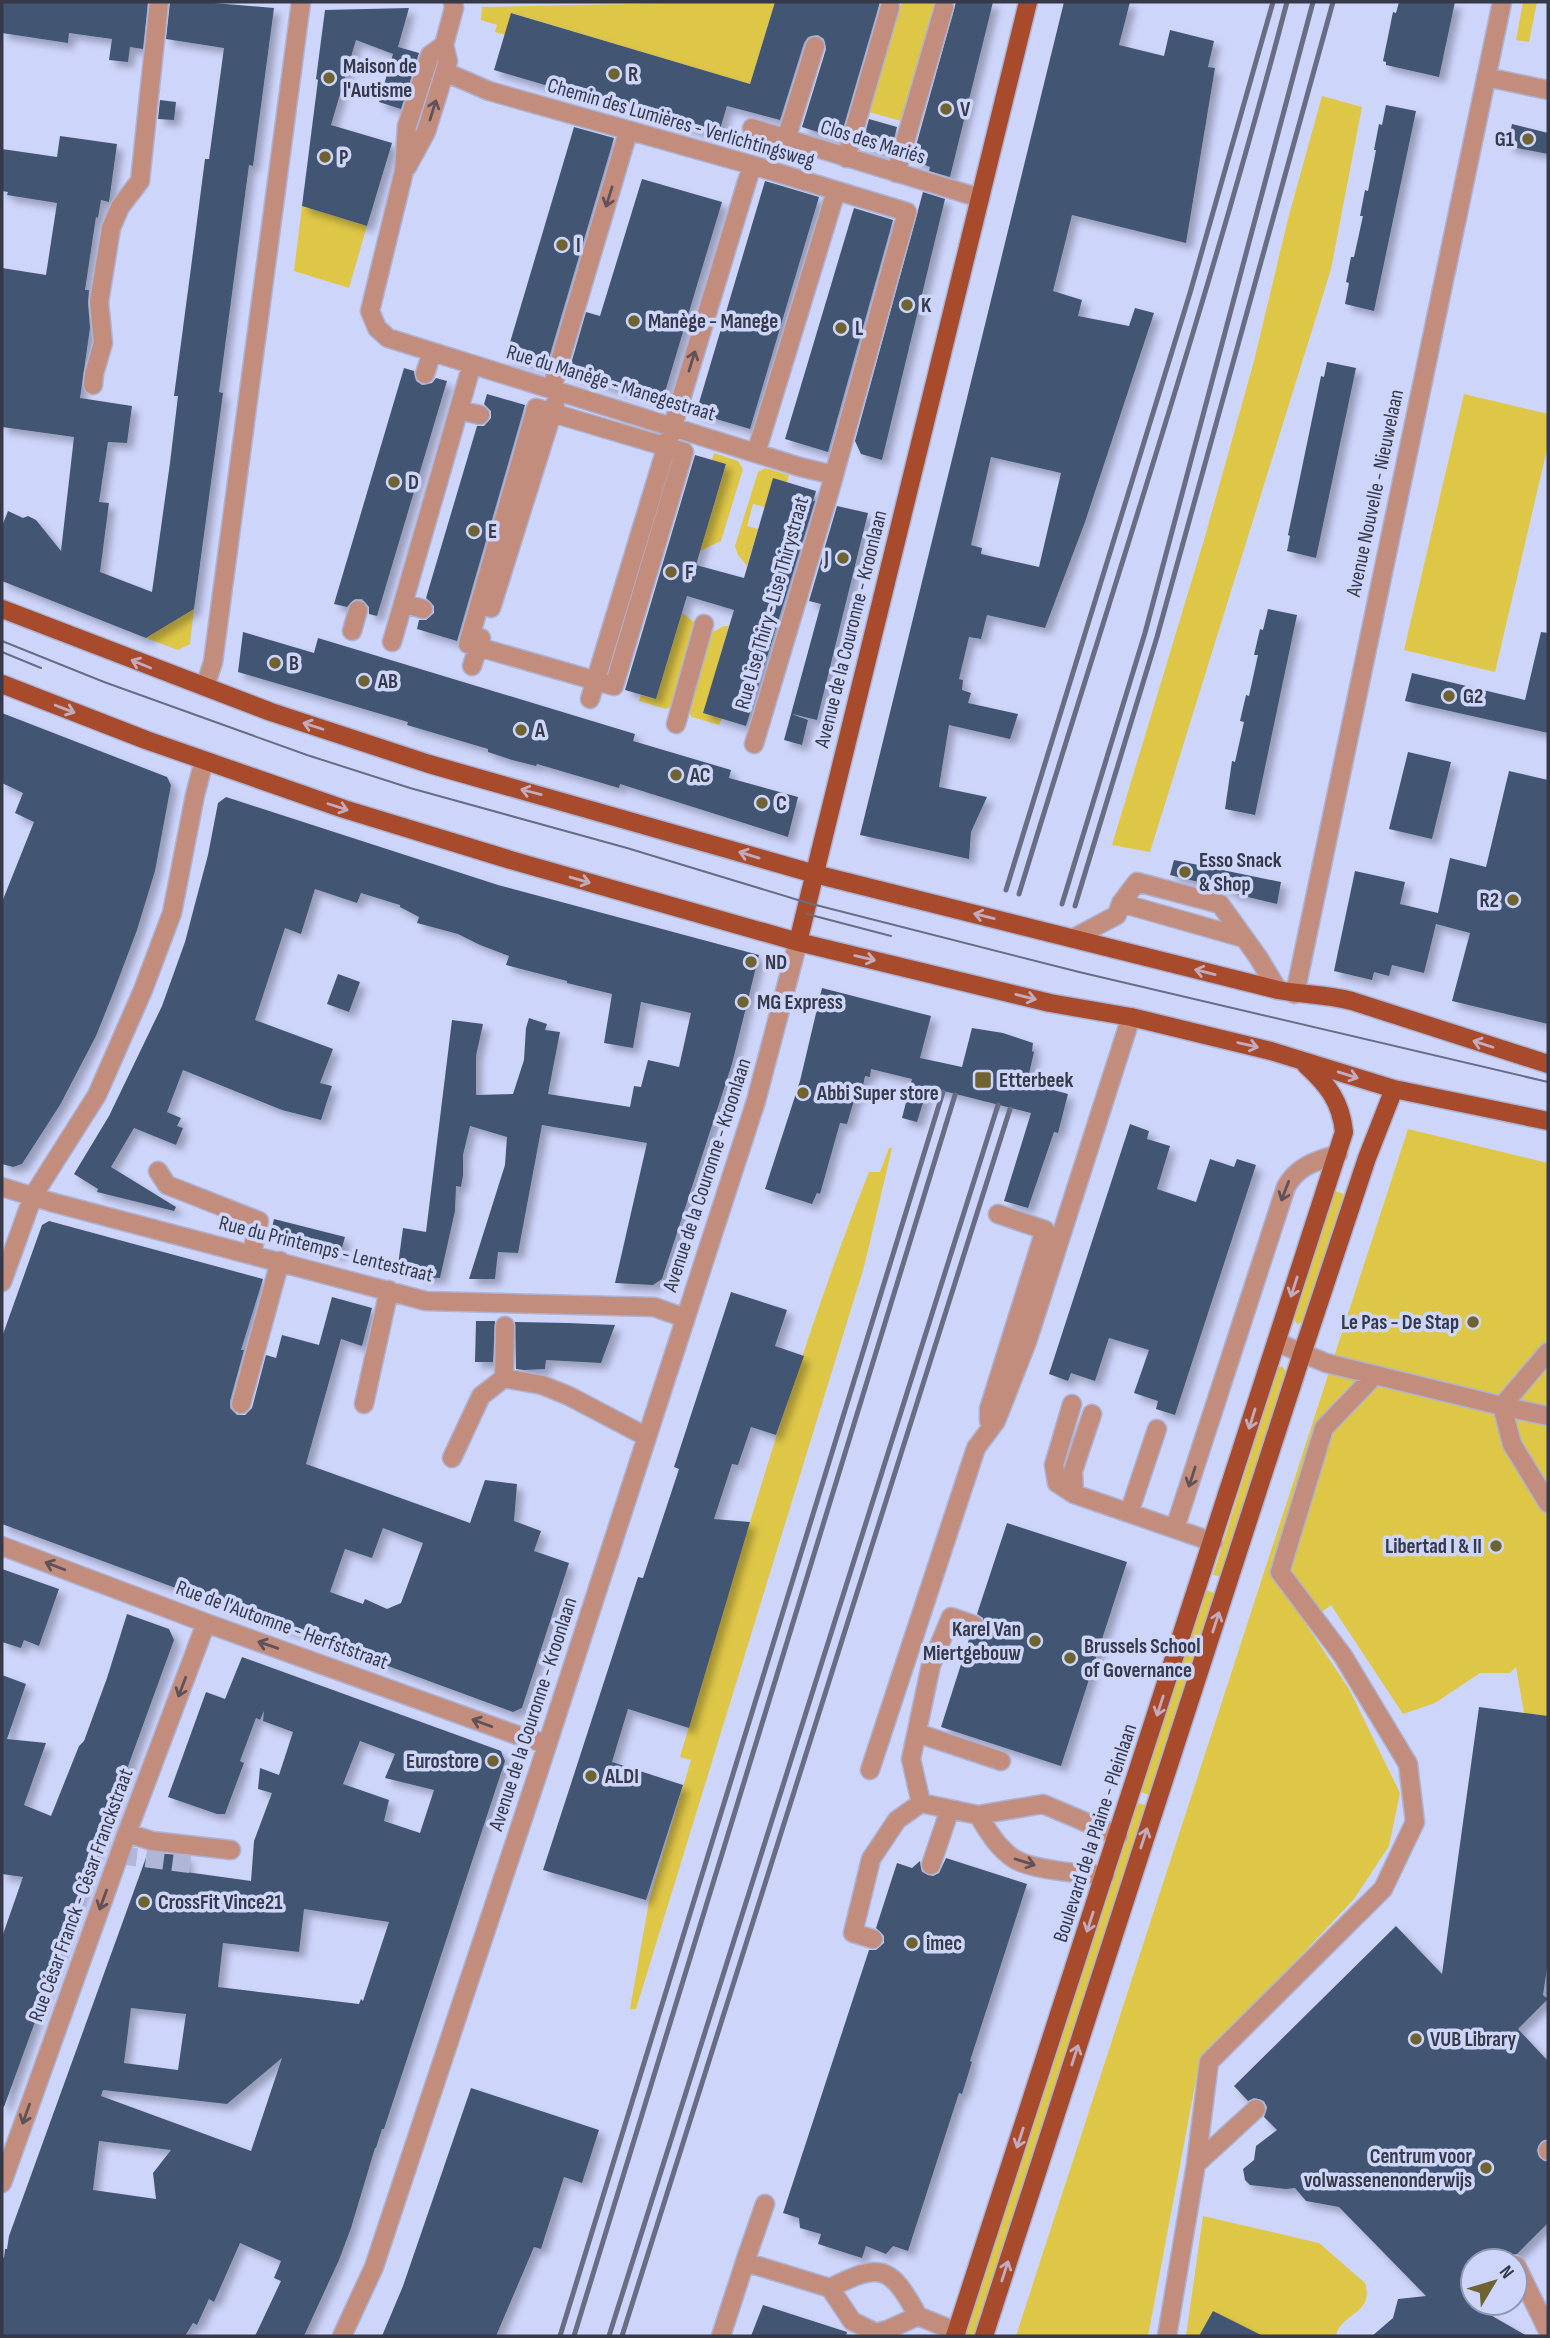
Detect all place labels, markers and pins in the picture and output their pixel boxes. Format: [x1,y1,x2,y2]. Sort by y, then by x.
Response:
place label: Maison de l'Autisme [343,54,417,103]
place label: R [628,62,638,87]
marker: R [606,66,622,82]
marker: Maison de l'Autisme [321,70,337,86]
place label: V [960,97,971,122]
marker: V [938,101,954,117]
place label: G1 [1495,127,1514,152]
marker: G1 [1520,131,1536,147]
place label: P [339,145,349,170]
marker: P [317,149,333,165]
place label: I [576,233,581,258]
marker: I [554,237,570,253]
place label: K [921,293,932,318]
marker: K [899,297,915,313]
place label: Manège - Manege [648,309,778,334]
marker: Manège - Manege [626,313,642,329]
place label: L [855,316,863,341]
marker: L [833,320,849,336]
place label: D [408,470,419,495]
marker: D [386,474,402,490]
place label: E [488,519,497,544]
marker: E [466,523,482,539]
place label: J [823,546,829,571]
marker: J [835,550,851,566]
place label: F [685,560,694,585]
marker: F [663,564,679,580]
place label: B [289,651,299,676]
marker: B [267,655,283,671]
place label: AB [377,669,398,694]
marker: AB [356,673,372,689]
place label: G2 [1463,684,1483,709]
marker: G2 [1441,688,1457,704]
place label: A [534,718,546,743]
marker: A [513,722,529,738]
place label: AC [689,763,711,788]
marker: AC [668,767,684,783]
place label: C [776,791,787,816]
marker: C [754,795,770,811]
place label: Esso Snack & Shop [1199,848,1282,897]
marker: Esso Snack & Shop [1177,864,1193,880]
place label: R2 [1479,888,1499,913]
marker: R2 [1505,892,1521,908]
place label: ND [765,950,787,975]
marker: ND [743,954,759,970]
place label: MG Express [757,990,843,1015]
marker: MG Express [735,994,751,1010]
place label: Etterbeek [999,1068,1074,1093]
marker: Etterbeek [973,1070,993,1090]
place label: Abbi Super store [816,1081,939,1106]
marker: Abbi Super store [795,1085,811,1101]
place label: Le Pas - De Stap [1341,1310,1459,1335]
marker: Le Pas - De Stap [1465,1314,1481,1330]
place label: Libertad I & II [1385,1534,1482,1559]
marker: Libertad I & II [1488,1538,1504,1554]
place label: Karel Van Miertgebouw [923,1617,1021,1666]
marker: Karel Van Miertgebouw [1027,1633,1043,1649]
place label: Brussels School of Governance [1084,1634,1200,1683]
marker: Brussels School of Governance [1062,1650,1078,1666]
place label: Eurostore [406,1749,479,1774]
marker: Eurostore [485,1753,501,1769]
place label: ALDI [604,1764,639,1789]
marker: ALDI [583,1768,599,1784]
place label: CrossFit Vince21 [158,1890,282,1915]
marker: CrossFit Vince21 [136,1894,152,1910]
place label: imec [926,1931,962,1956]
marker: imec [904,1935,920,1951]
place label: VUB Library [1430,2027,1517,2052]
marker: VUB Library [1408,2031,1424,2047]
place label: Centrum voor volwassenenonderwijs [1304,2144,1473,2193]
marker: Centrum voor volwassenenonderwijs [1478,2160,1494,2176]

